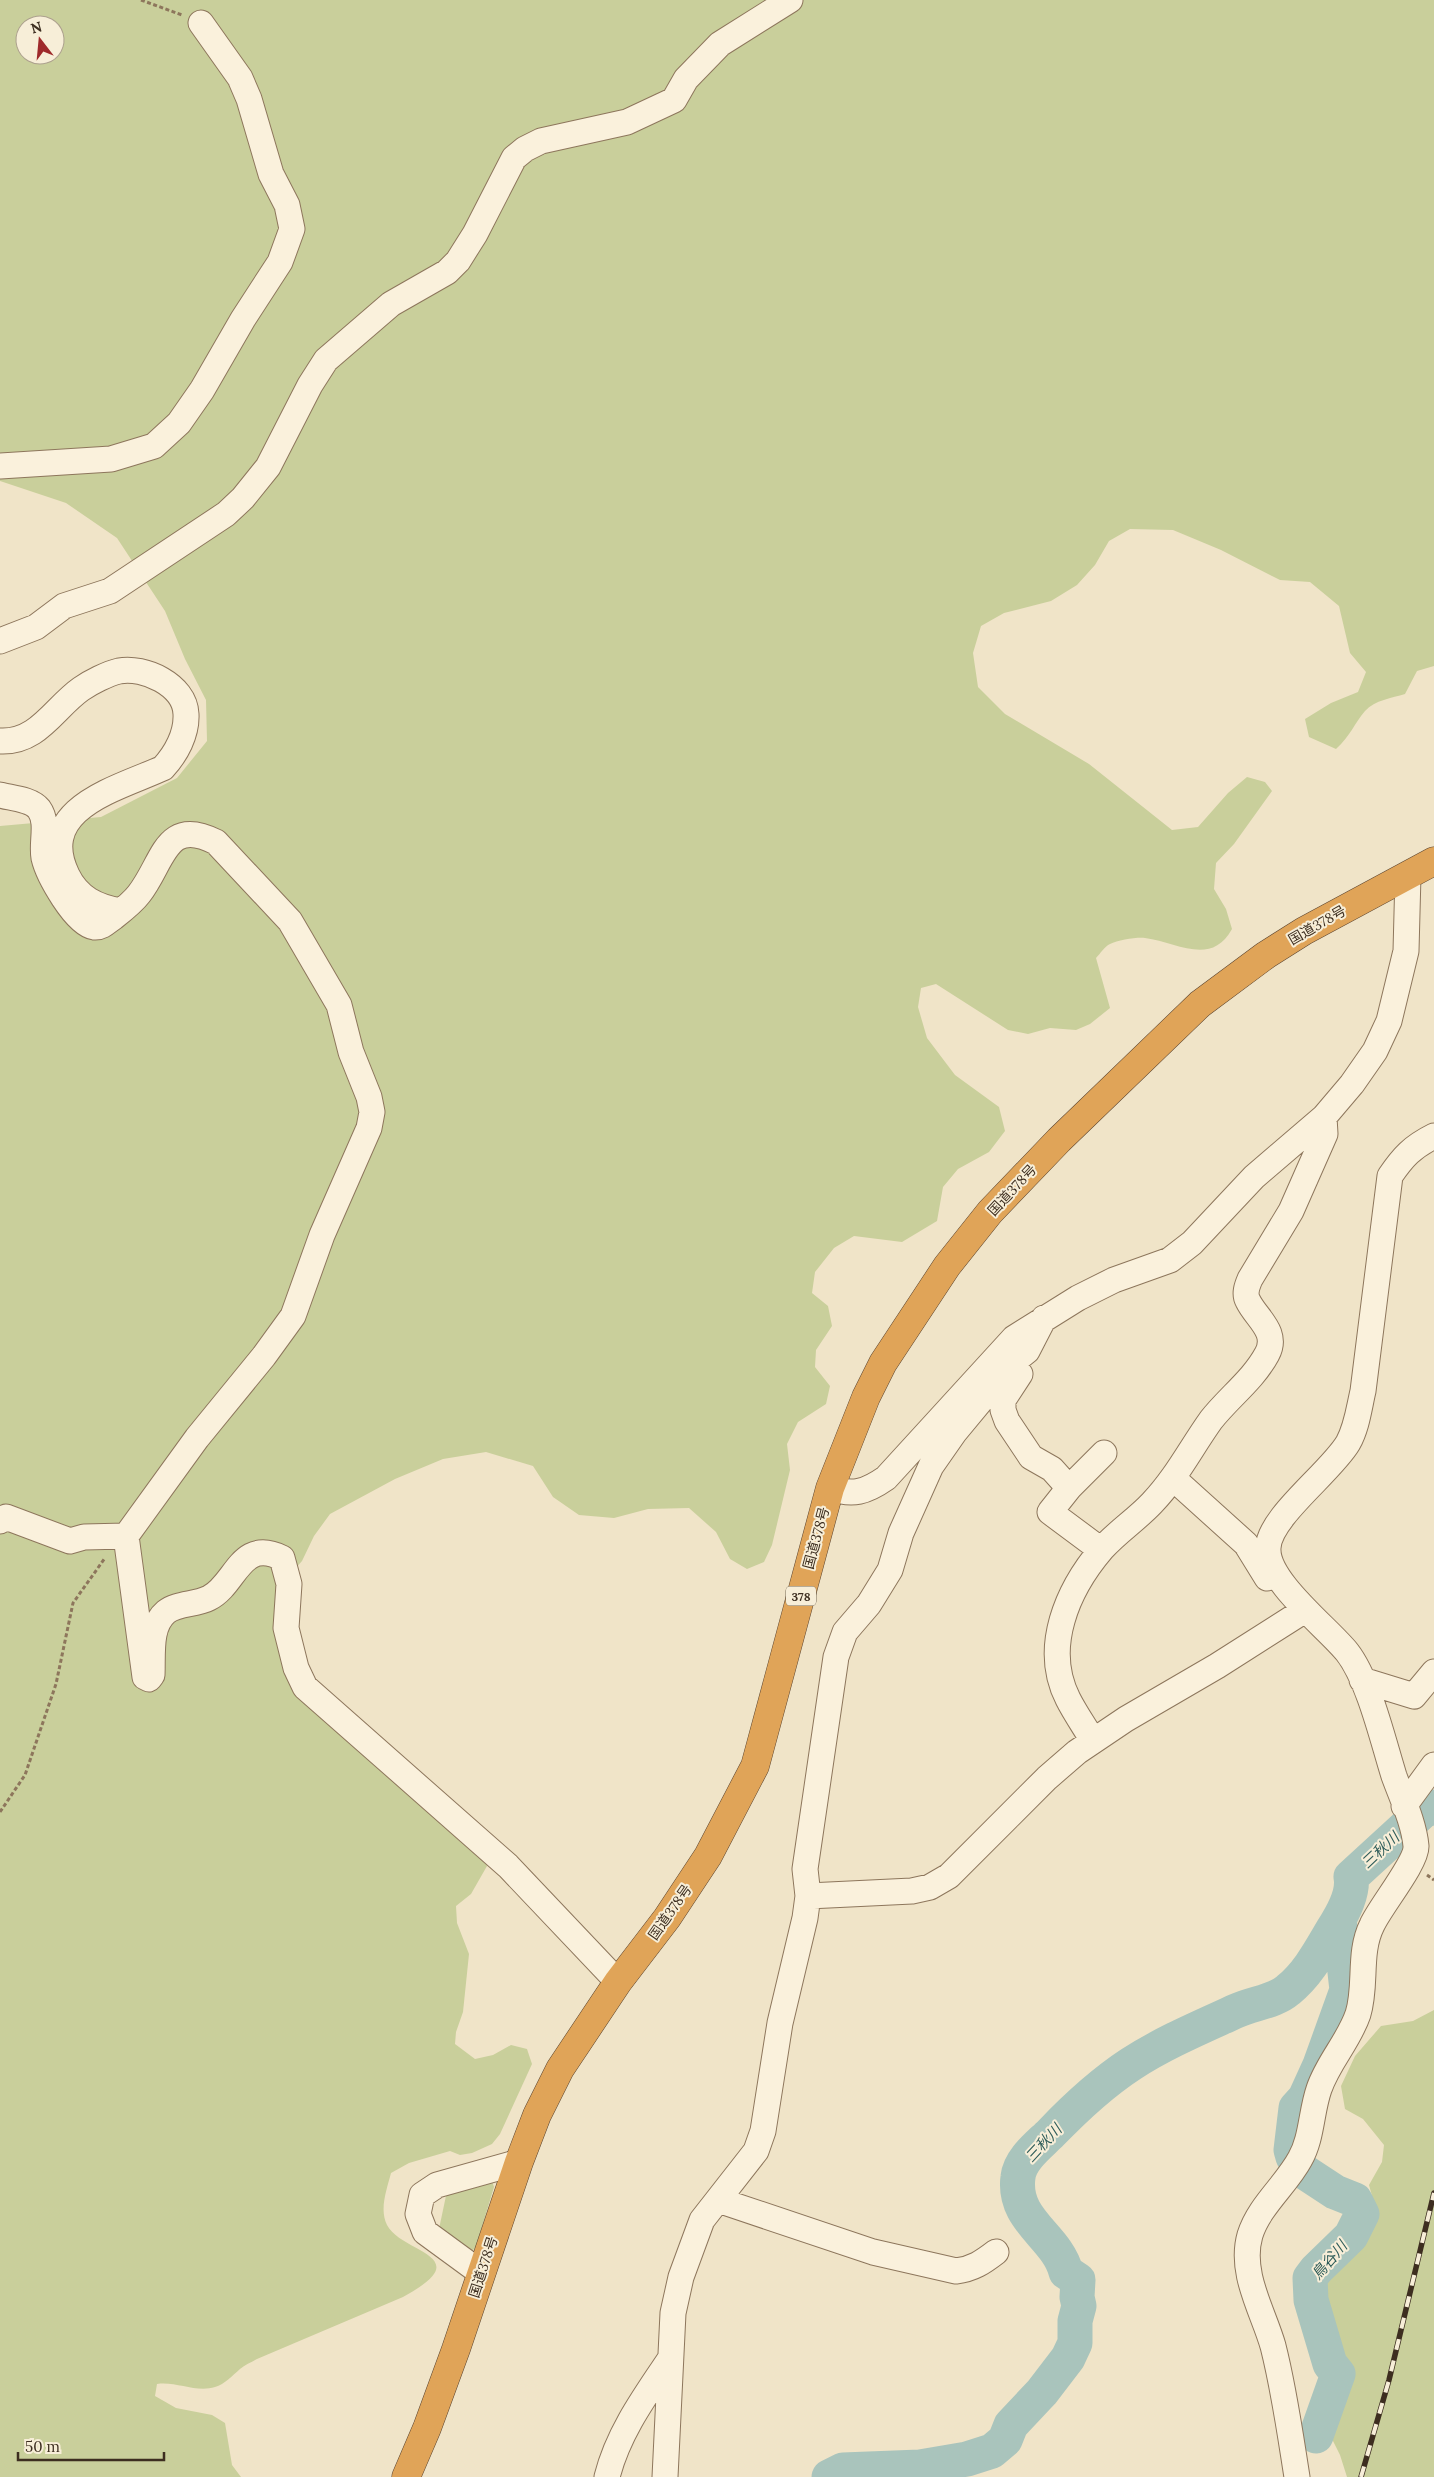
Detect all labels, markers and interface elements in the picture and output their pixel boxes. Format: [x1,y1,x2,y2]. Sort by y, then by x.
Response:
north arrow [15,15,65,65]
text: N [29,17,44,38]
street label: 国道378号 [1285,901,1349,949]
street label: 国道378号 [984,1161,1040,1219]
street label: 国道378号 [799,1505,833,1571]
road number: 378 [786,1586,816,1605]
water label: 三秋川 [1357,1826,1404,1872]
street label: 国道378号 [644,1881,696,1943]
water label: 三秋川 [1021,2119,1067,2166]
street label: 国道378号 [465,2234,501,2300]
water label: 鳥谷川 [1307,2235,1352,2283]
scale bar [18,2430,164,2462]
text: 50 m [25,2437,60,2456]

